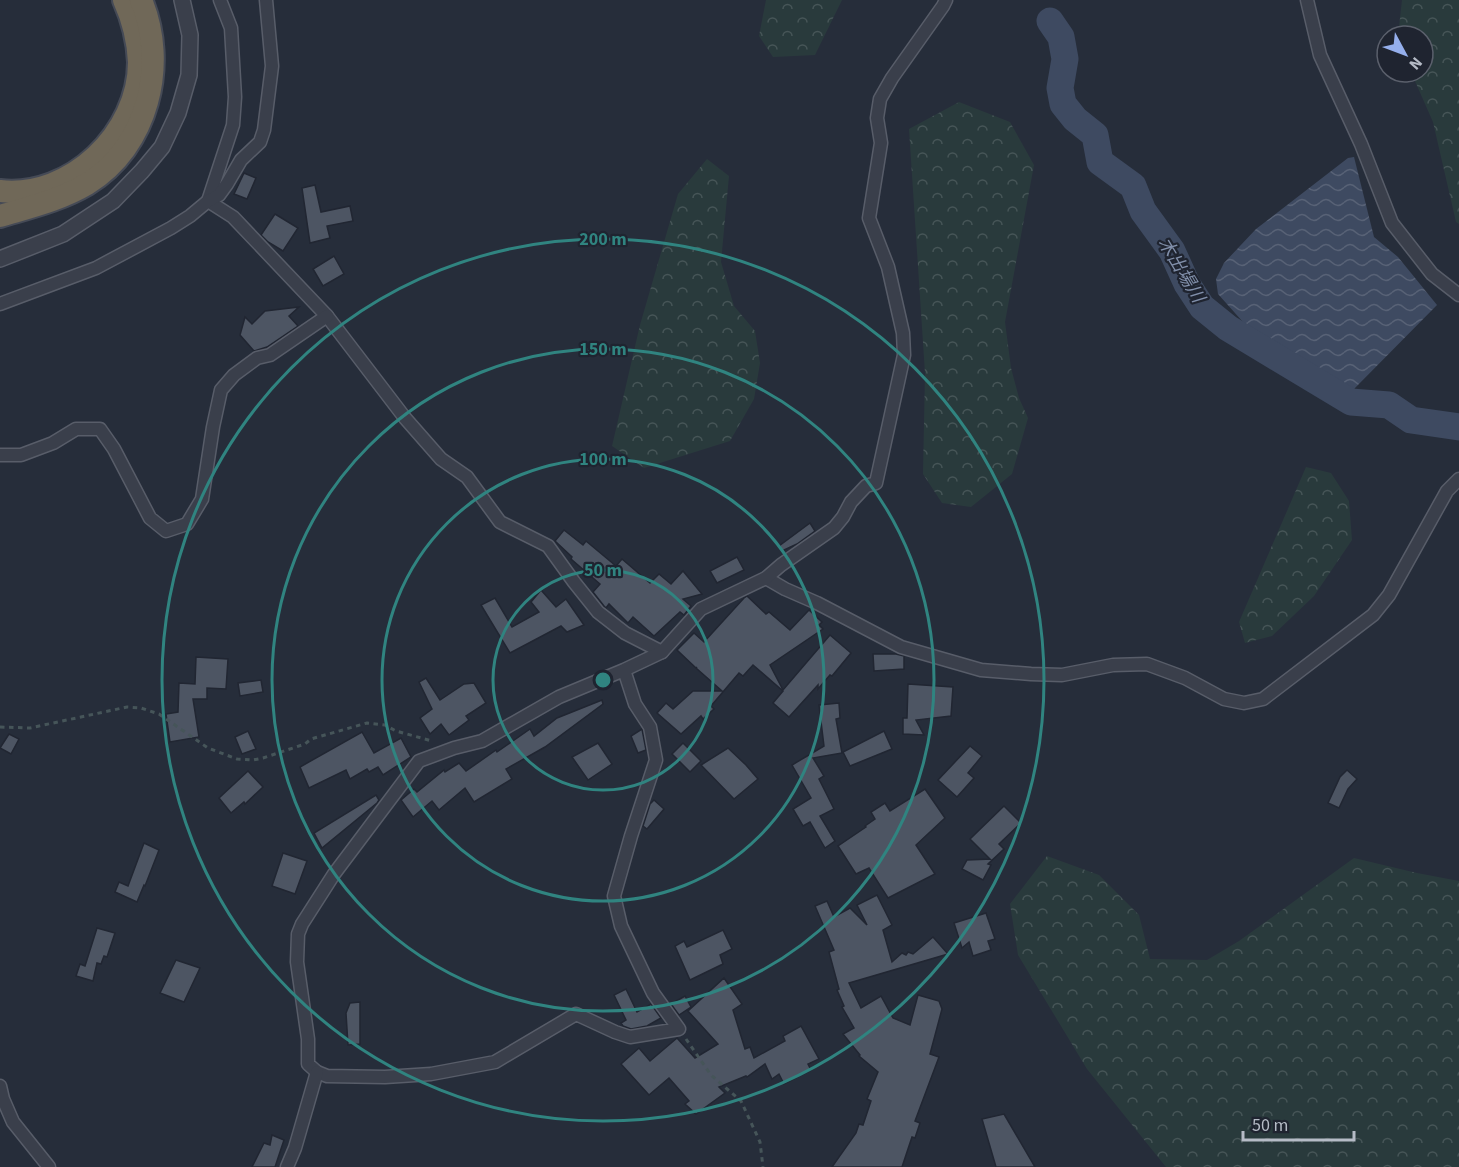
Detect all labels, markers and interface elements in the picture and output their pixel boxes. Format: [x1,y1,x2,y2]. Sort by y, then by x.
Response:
north arrow [1375,24,1435,84]
text: N [1404,52,1427,74]
text: 200 m [579,227,627,252]
water label: 木出場川 [1152,233,1211,309]
text: 150 m [579,337,627,362]
text: 100 m [579,447,627,472]
text: 50 m [584,558,622,583]
centre of rings [593,670,613,690]
scale bar [1243,1104,1354,1142]
text: 50 m [1252,1113,1288,1138]

